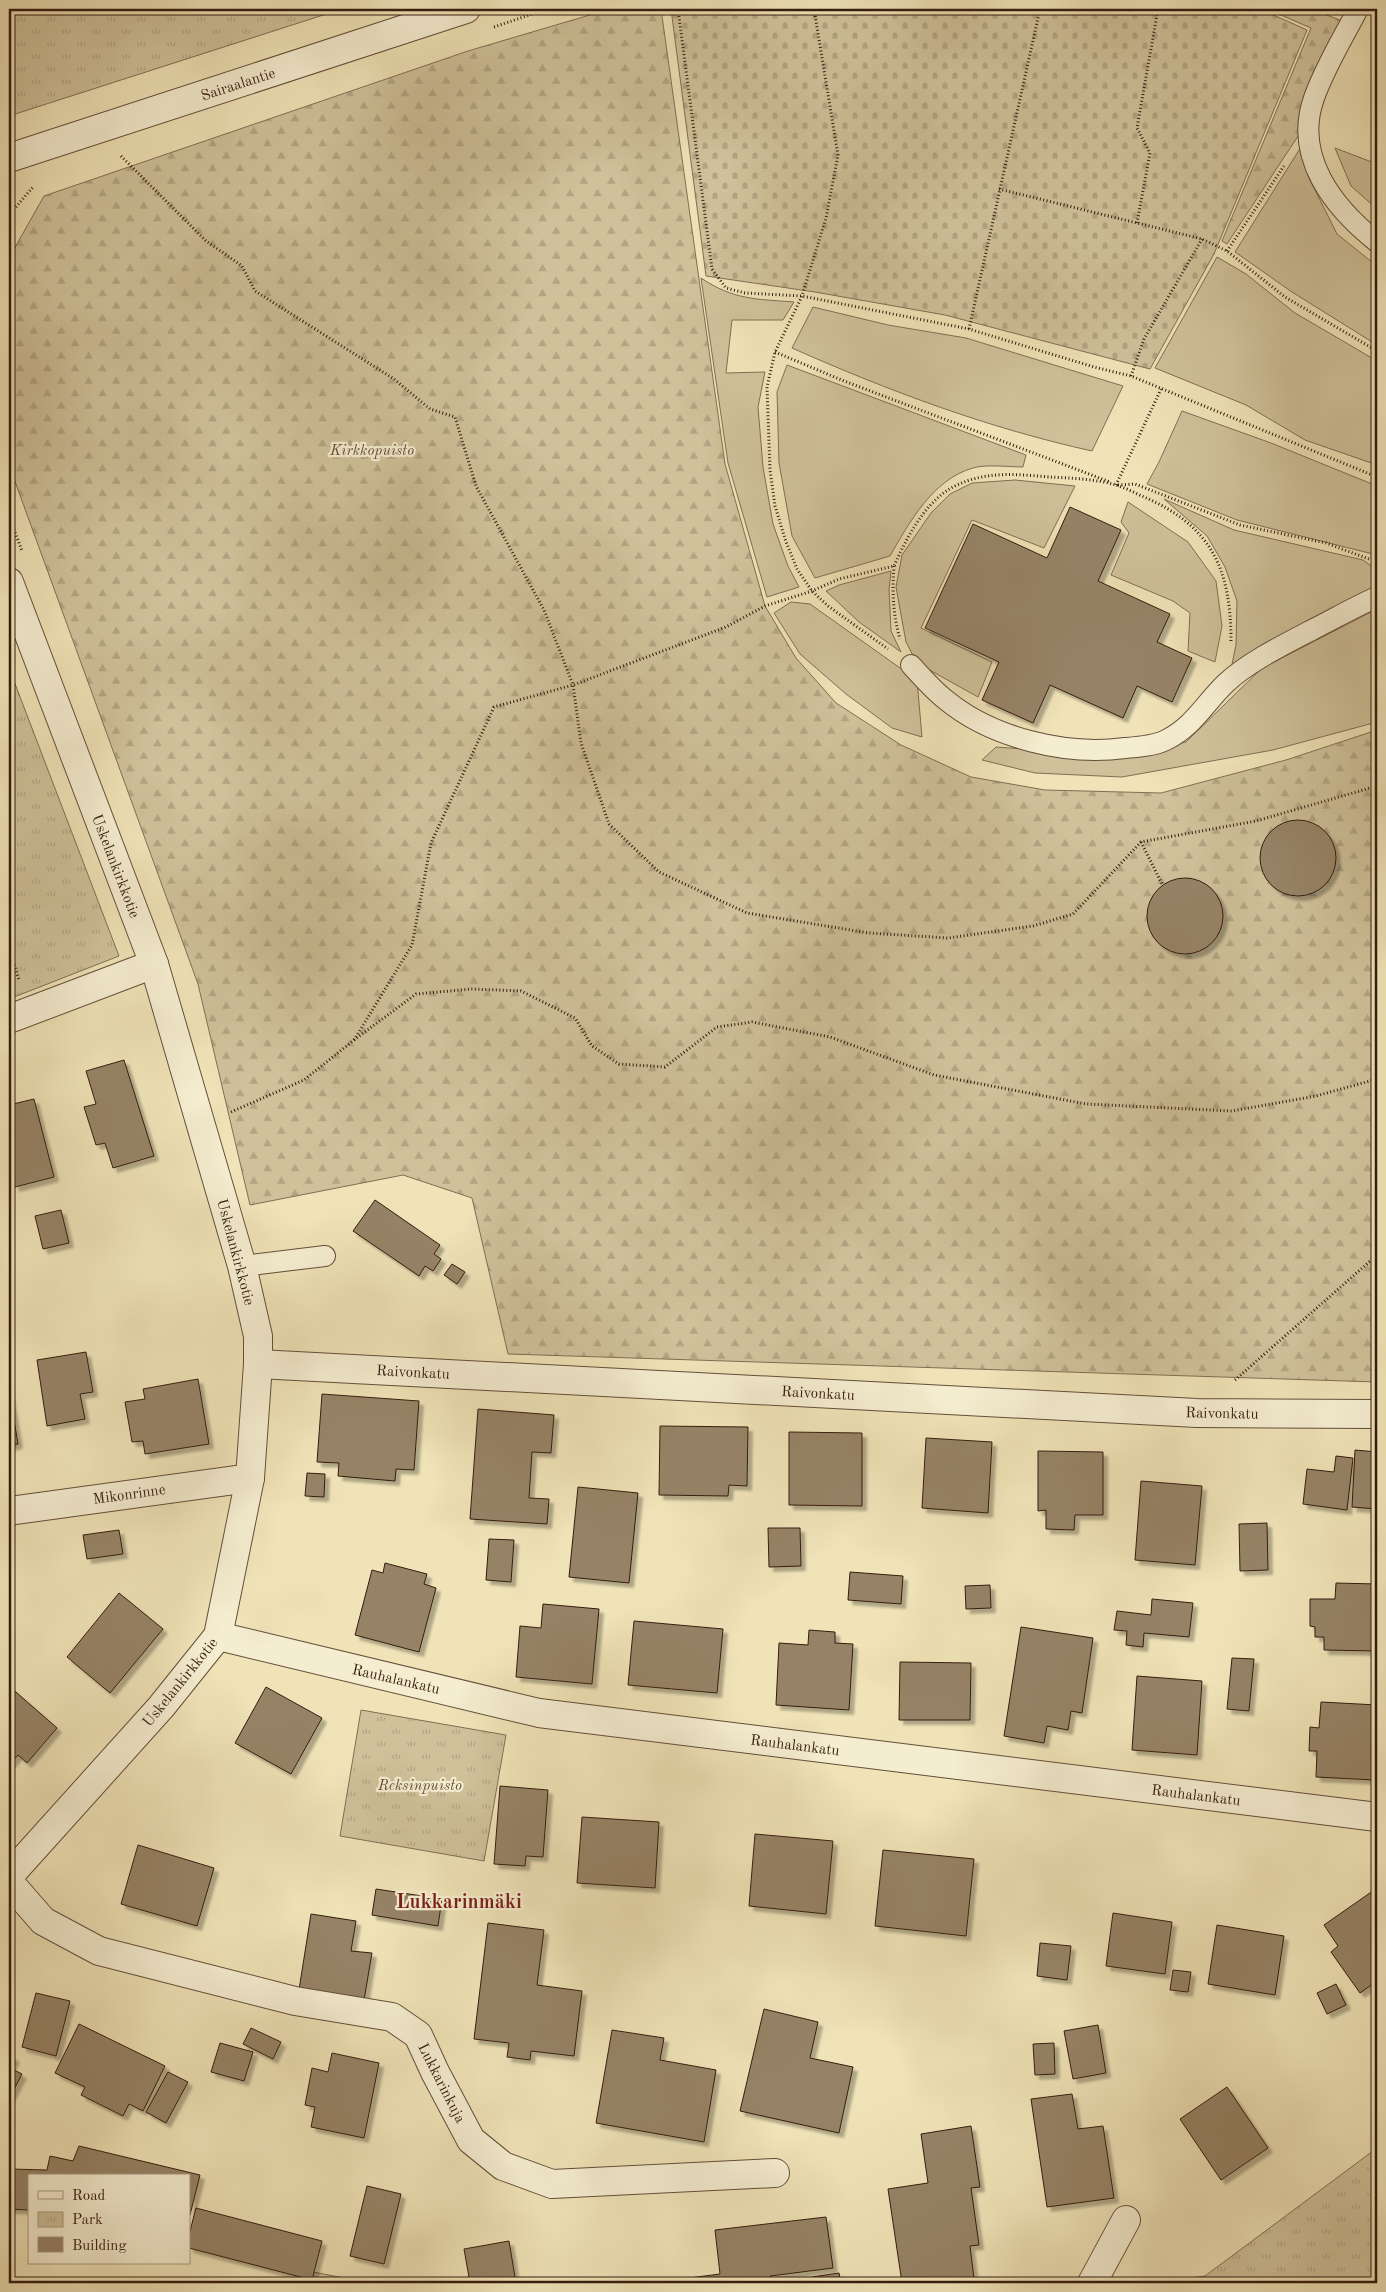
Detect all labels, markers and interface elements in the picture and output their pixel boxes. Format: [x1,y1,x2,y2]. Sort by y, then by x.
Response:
street label: Sairaalantie [199,66,278,105]
park label: Kirkkopuisto [329,444,414,459]
street label: Uskelankirkkotie [88,813,141,921]
street label: Uskelankirkkotie [213,1197,256,1307]
street label: Raivonkatu [376,1364,450,1383]
street label: Raivonkatu [781,1385,855,1404]
street label: Raivonkatu [1185,1406,1259,1423]
street label: Mikonrinne [92,1483,167,1508]
street label: Uskelankirkkotie [141,1636,222,1730]
street label: Rauhalankatu [350,1663,441,1698]
street label: Rauhalankatu [749,1734,840,1759]
park label: Reksinpuisto [377,1779,462,1794]
street label: Rauhalankatu [1150,1784,1241,1809]
district label: Lukkarinmäki [396,1893,522,1913]
street label: Lukkarinkuja [414,2041,467,2127]
legend [28,2174,190,2264]
text: Road [72,2189,106,2204]
text: Park [72,2213,103,2228]
text: Building [72,2239,127,2254]

